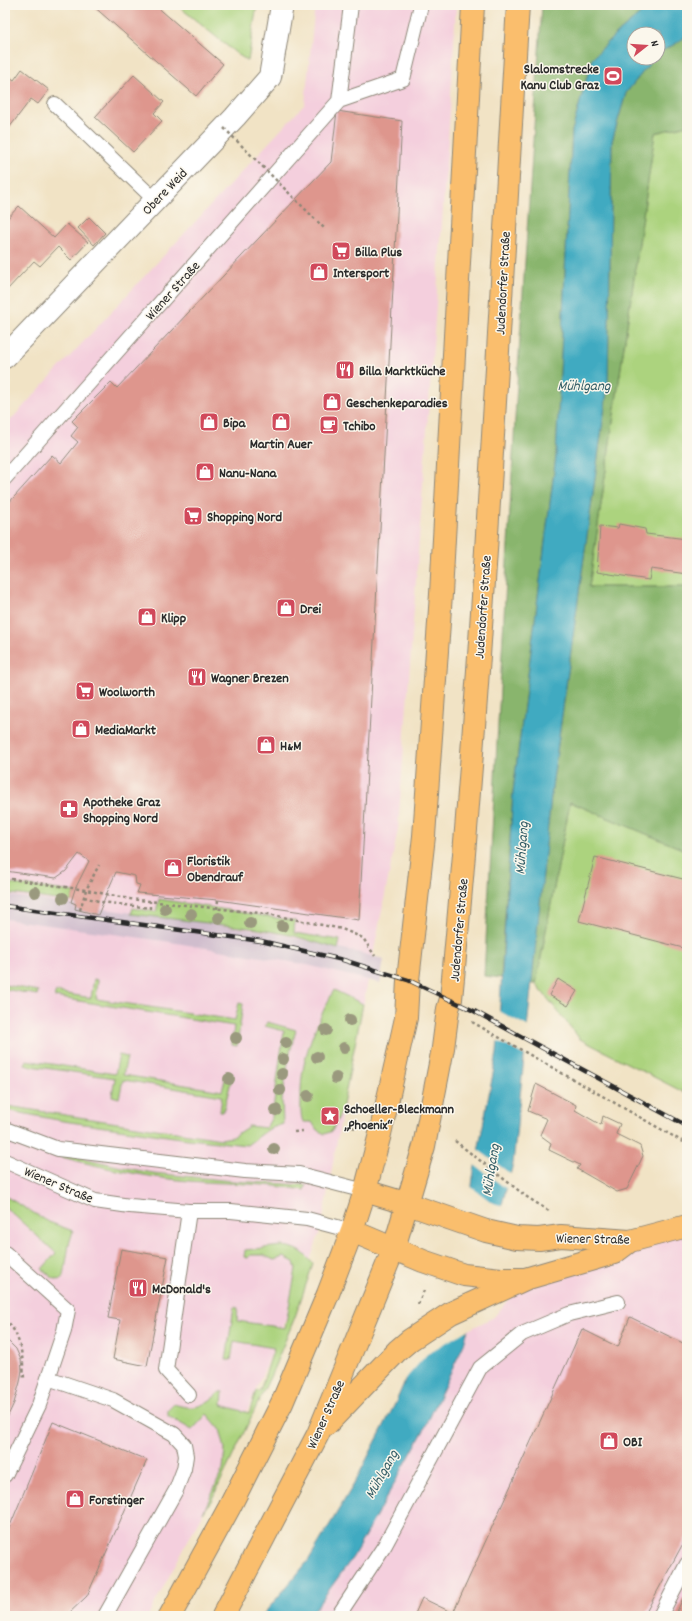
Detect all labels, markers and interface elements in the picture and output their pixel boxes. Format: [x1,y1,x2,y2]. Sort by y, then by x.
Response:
north arrow [626,26,666,66]
text: N [645,39,662,49]
place label: Slalomstrecke Kanu Club Graz [521,60,600,96]
sports icon: Slalomstrecke Kanu Club Graz [602,65,624,87]
street label: Obere Weid [138,165,193,220]
street label: Judendorfer Straße [491,231,517,335]
supermarket icon: Billa Plus [330,240,352,262]
place label: Billa Plus [355,243,402,263]
street label: Wiener Straße [141,257,206,325]
shop icon: Intersport [308,261,330,283]
place label: Intersport [333,264,390,284]
restaurant icon: Billa Marktküche [334,359,356,381]
place label: Billa Marktküche [359,362,445,382]
water label: Mühlgang [558,376,611,398]
shop icon: Geschenkeparadies [321,391,343,413]
place label: Geschenkeparadies [346,394,448,414]
shop icon: Bipa [198,411,220,433]
shop icon: Martin Auer [270,411,292,433]
place label: Bipa [223,414,247,434]
cafe icon: Tchibo [318,414,340,436]
place label: Tchibo [343,417,376,437]
place label: Martin Auer [250,435,313,455]
shop icon: Nanu-Nana [194,461,216,483]
place label: Nanu-Nana [219,464,278,484]
supermarket icon: Shopping Nord [182,505,204,527]
place label: Shopping Nord [207,508,282,528]
street label: Judendorfer Straße [470,555,498,660]
shop icon: Drei [275,597,297,619]
place label: Drei [300,600,322,620]
shop icon: Klipp [136,606,158,628]
place label: Klipp [161,609,187,629]
restaurant icon: Wagner Brezen [186,666,208,688]
place label: Wagner Brezen [211,669,289,689]
supermarket icon: Woolworth [74,680,96,702]
place label: Woolworth [99,683,155,703]
shop icon: MediaMarkt [70,718,92,740]
place label: MediaMarkt [95,721,157,741]
shop icon: H&M [255,734,277,756]
place label: H&M [280,737,302,757]
place label: Apotheke Graz Shopping Nord [83,793,161,829]
pharmacy icon: Apotheke Graz Shopping Nord [58,798,80,820]
water label: Mühlgang [510,821,536,875]
place label: Floristik Obendrauf [187,852,244,888]
shop icon: Floristik Obendrauf [162,857,184,879]
street label: Judendorfer Straße [446,878,474,983]
place label: Schoeller-Bleckmann „Phoenix“ [344,1100,455,1136]
place icon: Schoeller-Bleckmann „Phoenix“ [319,1105,341,1127]
water label: Mühlgang [477,1142,507,1198]
street label: Wiener Straße [20,1162,96,1209]
street label: Wiener Straße [556,1229,630,1251]
restaurant icon: McDonald's [127,1277,149,1299]
place label: McDonald's [152,1280,211,1300]
street label: Wiener Straße [303,1377,351,1453]
shop icon: OBI [598,1430,620,1452]
place label: OBI [623,1433,643,1453]
water label: Mühlgang [360,1446,405,1503]
shop icon: Forstinger [64,1488,86,1510]
place label: Forstinger [89,1491,145,1511]

